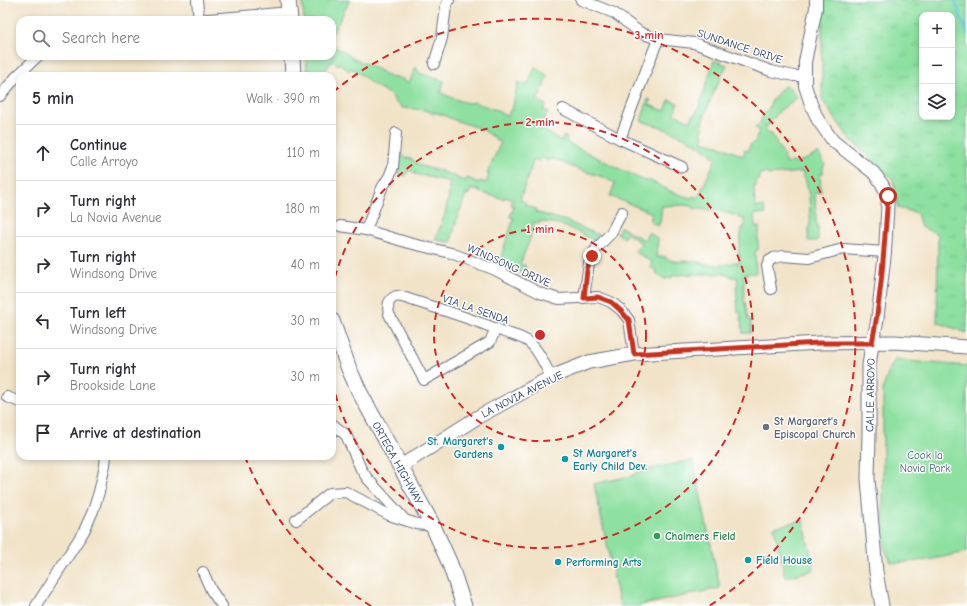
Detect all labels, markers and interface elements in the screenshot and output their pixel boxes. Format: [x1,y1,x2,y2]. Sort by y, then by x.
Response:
map controls [919,12,955,120]
button: + [919,12,955,48]
search box [16,16,336,60]
icon: search [30,27,52,49]
street label: SUNDANCE DRIVE [696,27,784,66]
text: 3 min [634,28,664,42]
text: Search here [62,29,140,47]
button: − [919,48,955,84]
button: layers [919,84,955,120]
text: 5 min [32,89,74,108]
text: Walk · 390 m [246,91,320,106]
text: 2 min [525,115,555,129]
text: Continue [70,136,127,154]
icon: ahead [32,142,54,164]
text: 110 m [287,145,320,160]
text: Calle Arroyo [70,154,138,169]
route start [879,187,897,205]
text: Turn right [70,192,136,210]
icon: right [32,198,54,220]
text: 180 m [285,201,320,216]
text: La Novia Avenue [70,210,162,225]
text: 1 min [526,222,554,236]
street label: WINDSONG DRIVE [465,241,553,290]
route end [583,247,601,265]
text: Turn right [70,248,136,266]
icon: right [32,254,54,276]
text: 40 m [291,257,320,272]
text: Windsong Drive [70,266,157,281]
street label: VIA LA SENDA [441,292,511,327]
text: Turn left [70,304,126,322]
icon: left [32,310,54,332]
text: 30 m [290,313,320,328]
text: Windsong Drive [70,322,157,337]
centre of rings [533,328,547,342]
street label: CALLE ARROYO [863,358,878,432]
text: Turn right [70,360,136,378]
icon: right [32,366,54,388]
street label: LA NOVIA AVENUE [479,368,566,421]
text: 30 m [290,369,320,384]
text: Brookside Lane [70,378,156,393]
place label: St Margaret's Episcopal Church [774,415,856,441]
street label: ORTEGA HIGHWAY [369,419,426,507]
icon: arrive [32,422,54,444]
marker: St Margaret's Episcopal Church [761,422,771,432]
text: Arrive at destination [70,424,201,442]
place label: St. Margaret's Gardens [427,435,493,461]
marker: St. Margaret's Gardens [496,442,506,452]
place label: St Margaret's Early Child Dev. [573,447,647,473]
park label: Cook la Novia Park [900,449,951,475]
marker: St Margaret's Early Child Dev. [560,454,570,464]
place label: Chalmers Field [665,530,736,543]
marker: Chalmers Field [652,531,662,541]
place label: Field House [756,554,813,567]
marker: Field House [743,555,753,565]
place label: Performing Arts [566,556,642,569]
marker: Performing Arts [553,557,563,567]

